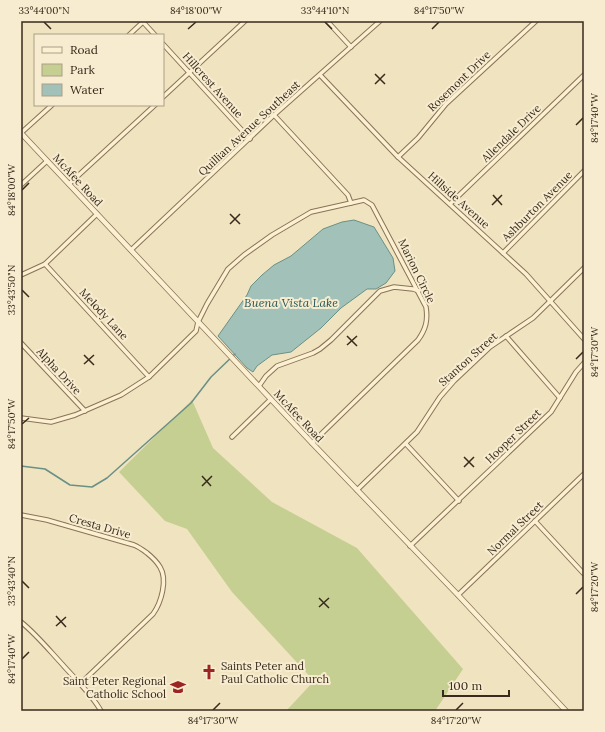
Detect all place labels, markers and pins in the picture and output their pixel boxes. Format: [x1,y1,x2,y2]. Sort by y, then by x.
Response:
place label: Saints Peter and Paul Catholic Church [221,659,329,686]
church icon: Saints Peter and Paul Catholic Church [200,663,218,681]
place label: Saint Peter Regional Catholic School [63,674,166,701]
school or university icon: Saint Peter Regional Catholic School [169,678,187,696]

